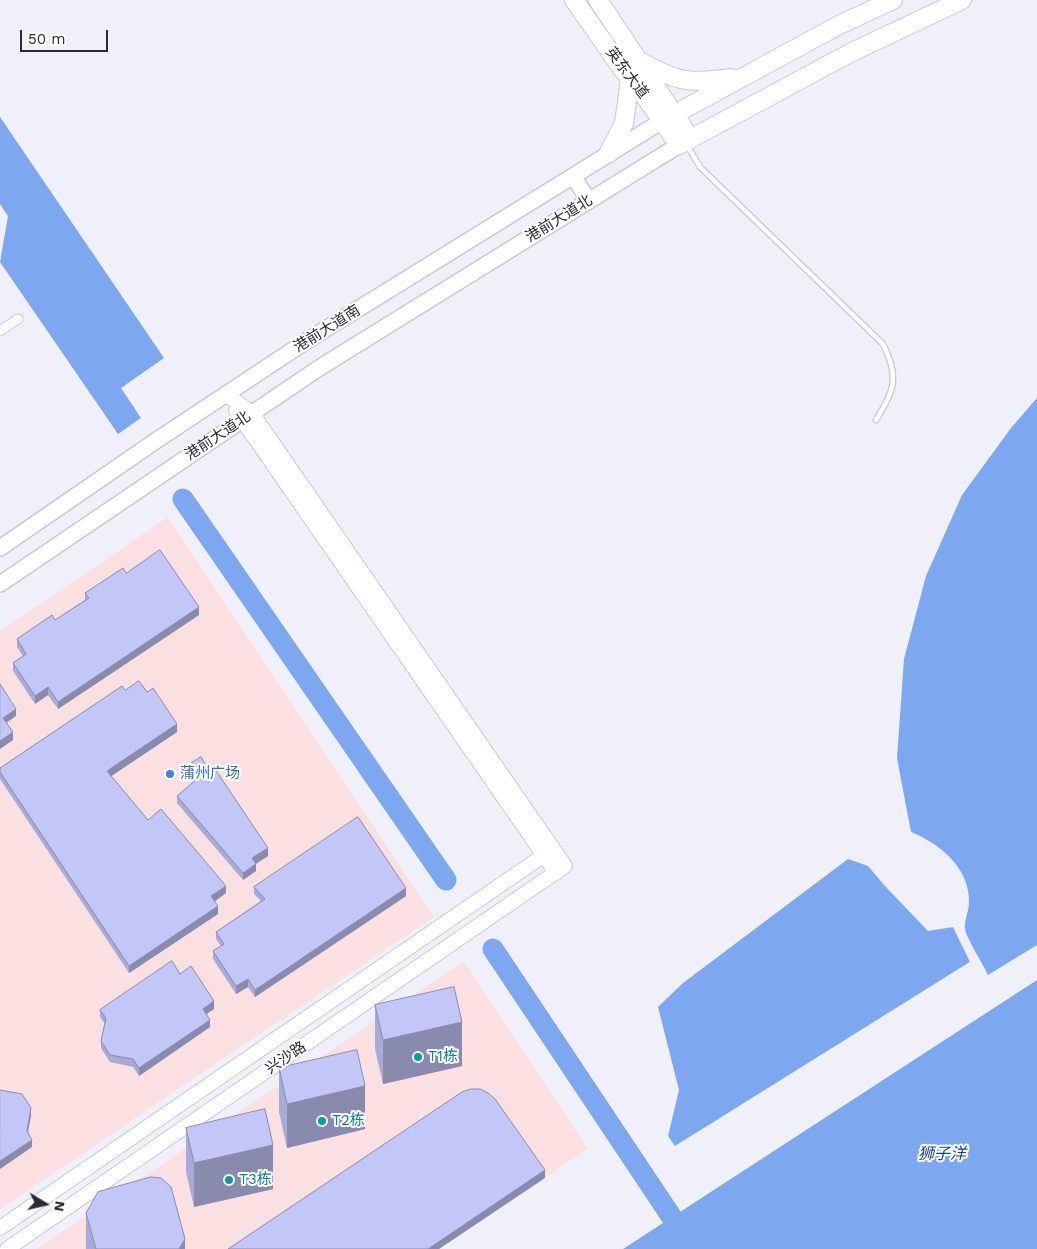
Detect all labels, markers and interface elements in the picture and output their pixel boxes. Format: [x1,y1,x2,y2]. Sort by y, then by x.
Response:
scale bar [22,20,110,52]
text: 50 m [28,30,65,48]
street label: 英东大道 [602,44,652,102]
street label: 港前大道北 [522,191,596,247]
street label: 港前大道南 [290,301,364,357]
street label: 港前大道北 [182,408,254,464]
place label: 蒲州广场 [180,765,240,783]
marker: 蒲州广场 [164,768,176,780]
street label: 兴沙路 [262,1038,310,1078]
place label: T1栋 [428,1048,458,1066]
marker: T1栋 [412,1051,424,1063]
place label: T2栋 [332,1112,365,1130]
marker: T2栋 [316,1115,328,1127]
water label: 狮子洋 [918,1144,966,1164]
place label: T3栋 [239,1171,272,1189]
marker: T3栋 [223,1174,235,1186]
north arrow [20,1179,70,1229]
text: N [51,1200,69,1213]

